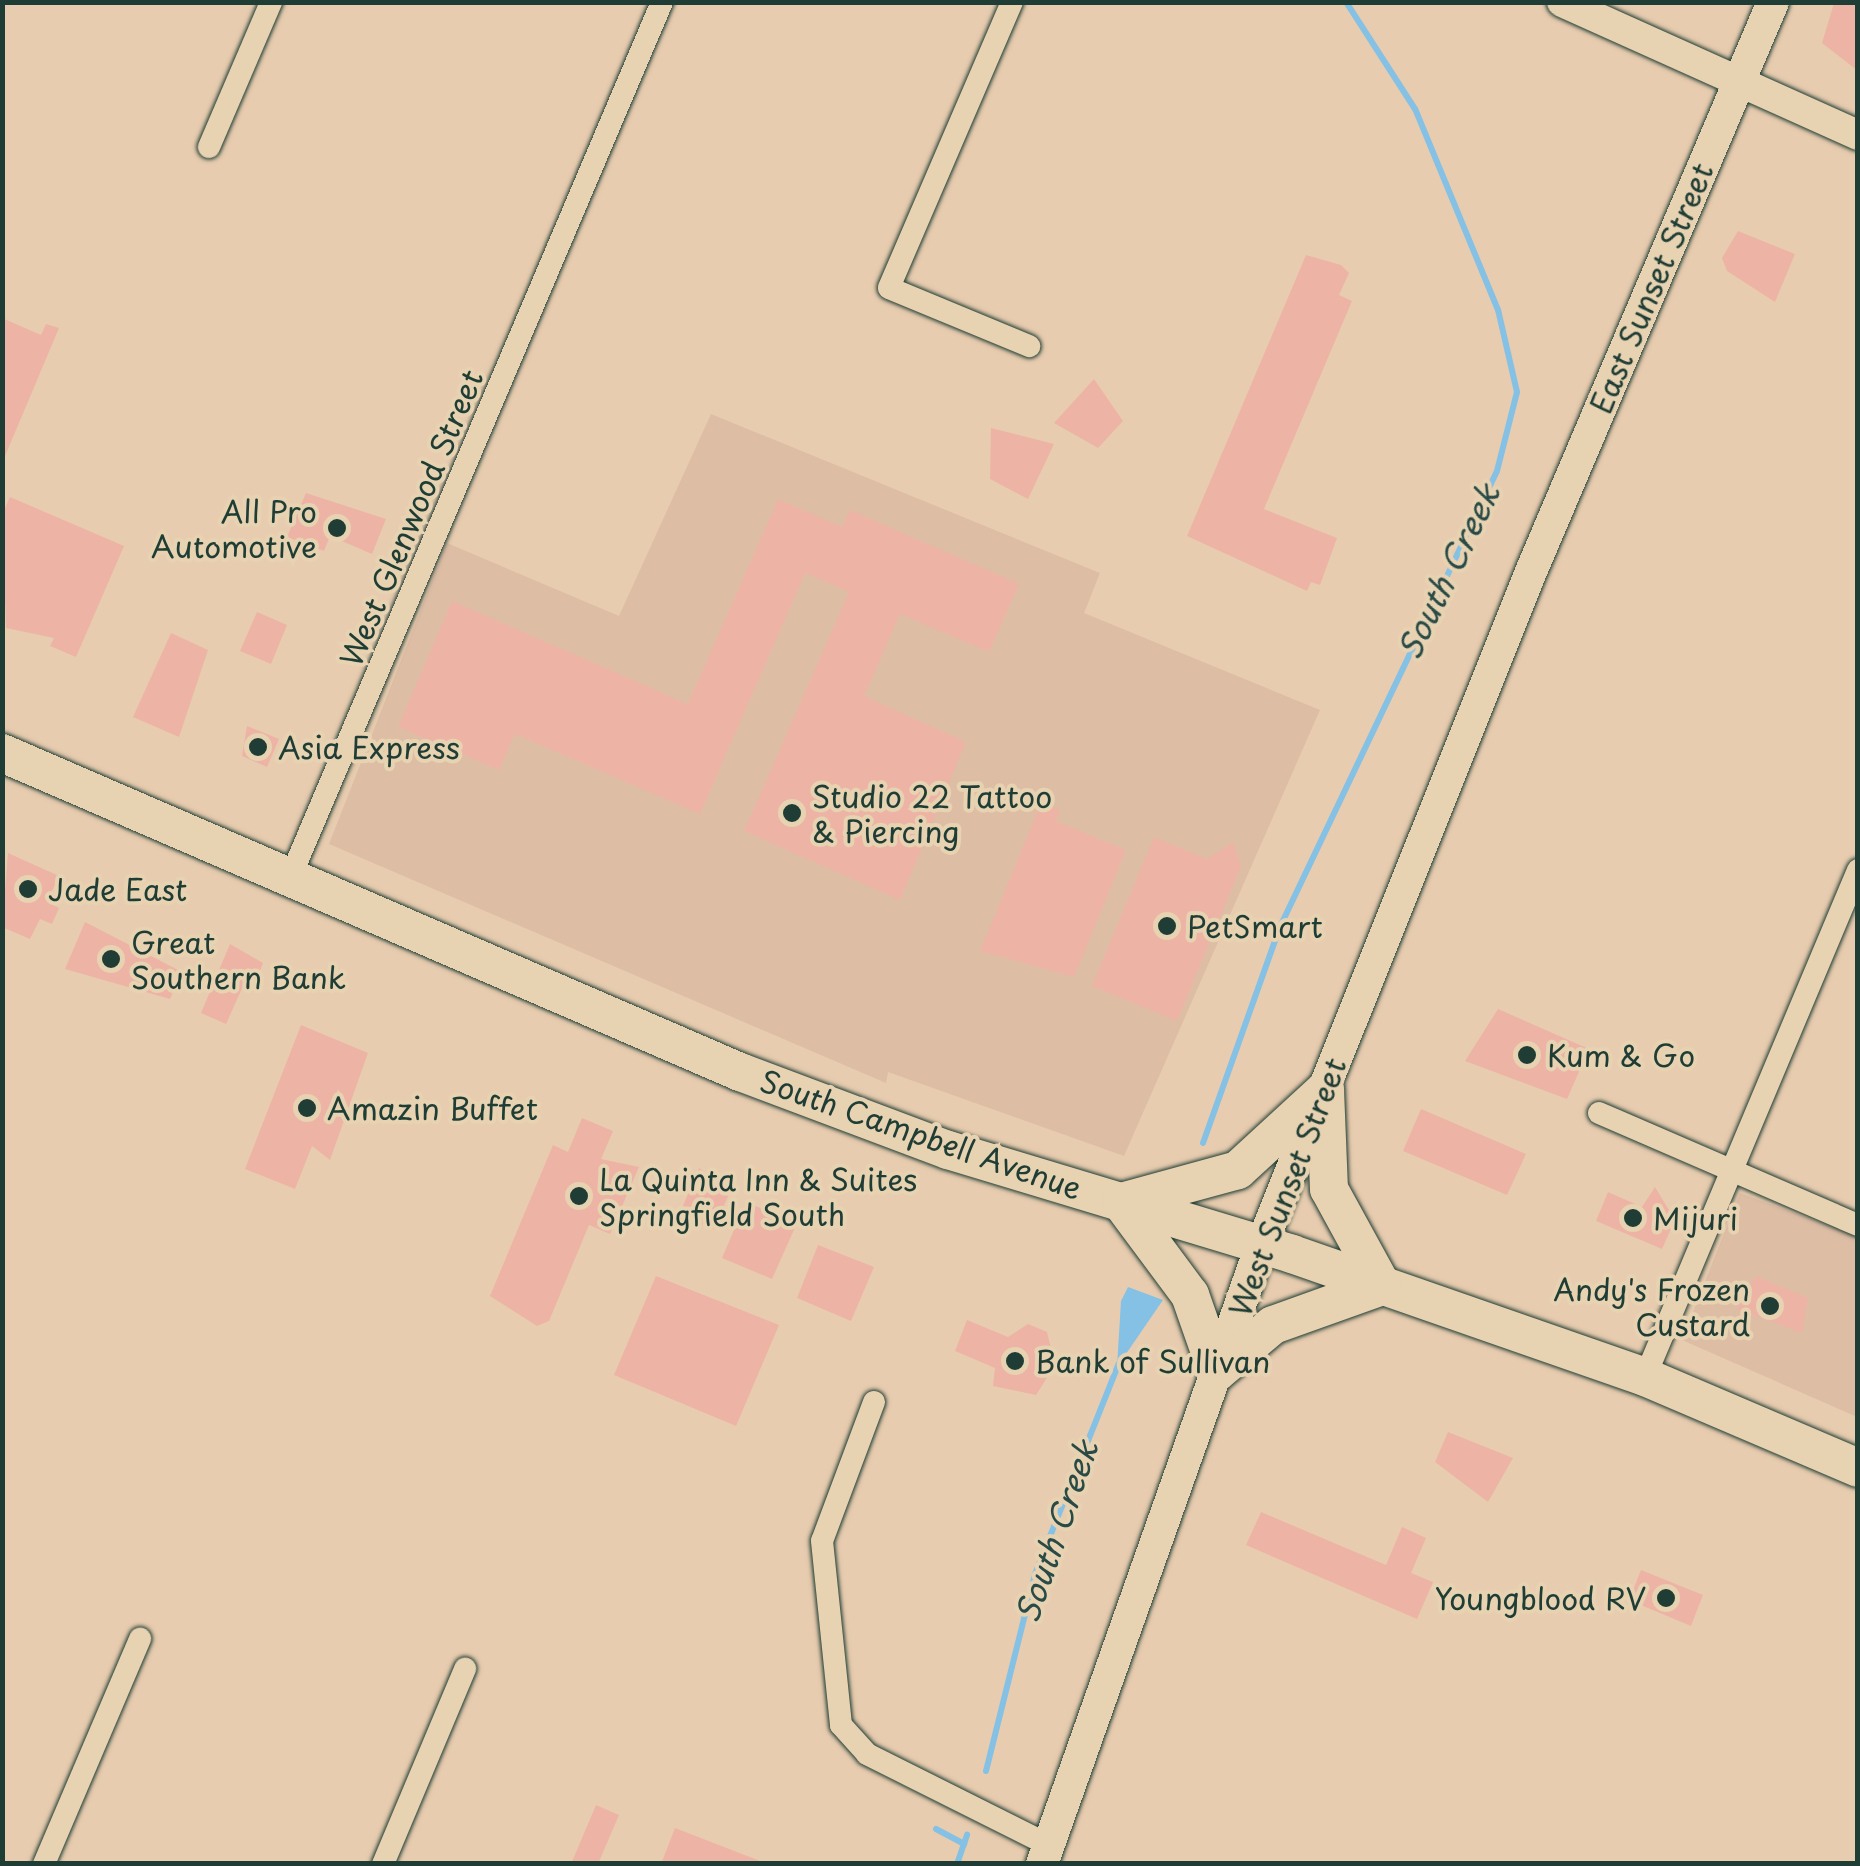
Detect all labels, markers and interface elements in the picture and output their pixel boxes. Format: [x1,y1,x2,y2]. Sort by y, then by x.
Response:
street label: East Sunset Street [1582,157,1720,419]
street label: West Glenwood Street [332,365,490,671]
water label: South Creek [1389,476,1507,666]
place label: All Pro Automotive [151,493,317,564]
marker: All Pro Automotive [326,517,348,539]
place label: Asia Express [278,729,461,765]
marker: Asia Express [247,736,269,758]
place label: Studio 22 Tattoo & Piercing [812,778,1054,848]
marker: Studio 22 Tattoo & Piercing [781,802,803,824]
place label: Jade East [48,871,188,907]
marker: Jade East [17,878,39,900]
place label: PetSmart [1187,908,1323,944]
marker: PetSmart [1156,915,1178,937]
place label: Great Southern Bank [131,924,348,994]
marker: Great Southern Bank [100,948,122,970]
place label: Kum & Go [1547,1037,1696,1073]
marker: Kum & Go [1516,1044,1538,1066]
street label: West Sunset Street [1221,1051,1353,1323]
street label: South Campbell Avenue [754,1062,1088,1206]
place label: Amazin Buffet [327,1090,537,1126]
marker: Amazin Buffet [296,1097,318,1119]
place label: La Quinta Inn & Suites Springfield South [599,1161,926,1232]
marker: La Quinta Inn & Suites Springfield South [568,1185,590,1207]
place label: Mijuri [1653,1200,1738,1236]
marker: Mijuri [1622,1207,1644,1229]
place label: Andy's Frozen Custard [1552,1271,1750,1342]
marker: Andy's Frozen Custard [1759,1295,1781,1317]
place label: Bank of Sullivan [1035,1343,1271,1379]
marker: Bank of Sullivan [1004,1350,1026,1372]
water label: South Creek [1007,1434,1105,1628]
place label: Youngblood RV [1433,1580,1646,1616]
marker: Youngblood RV [1655,1587,1677,1609]

